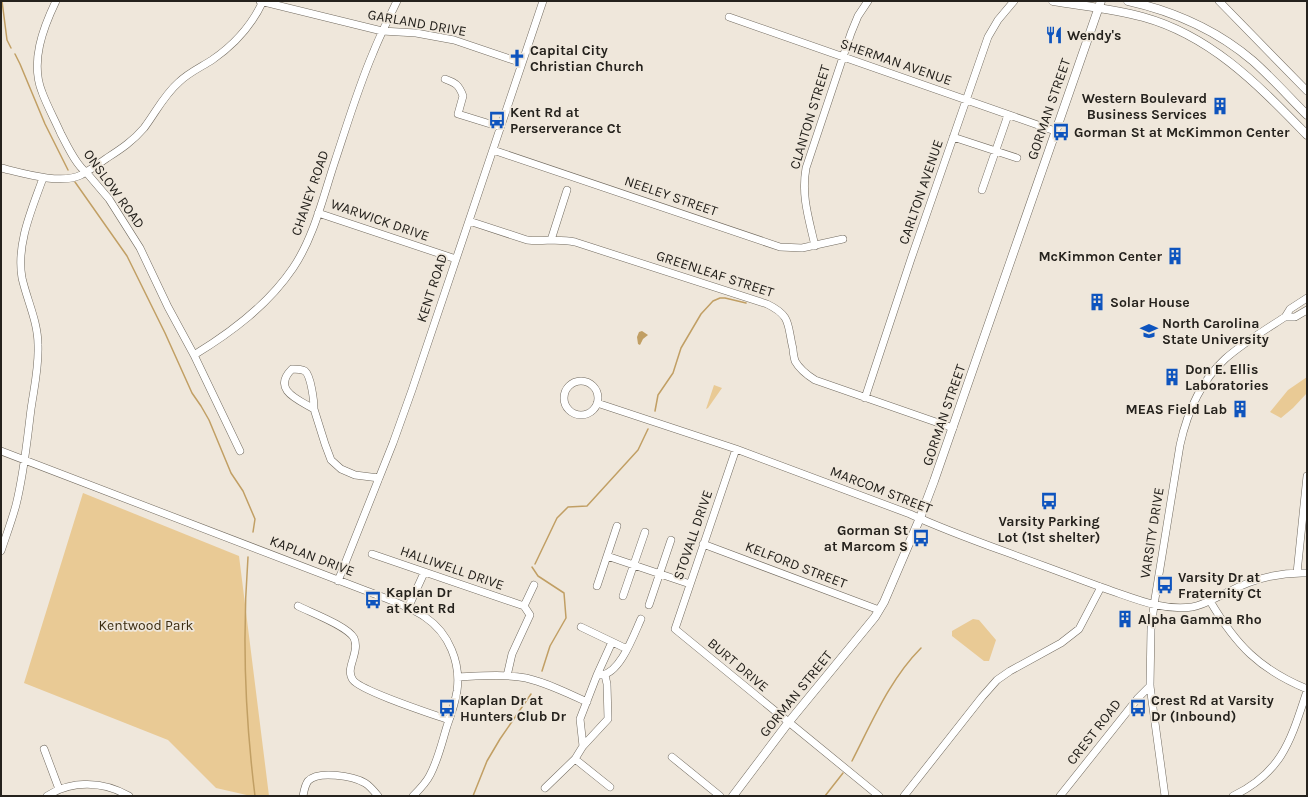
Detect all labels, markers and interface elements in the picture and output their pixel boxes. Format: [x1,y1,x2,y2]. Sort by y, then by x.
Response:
street label: GARLAND DRIVE [366,6,468,40]
restaurant icon: Wendy's [1044,25,1064,45]
place label: Wendy's [1067,27,1121,44]
street label: SHERMAN AVENUE [838,35,954,89]
place label: Capital City Christian Church [530,42,644,75]
church icon: Capital City Christian Church [507,48,527,68]
street label: GORMAN STREET [1024,56,1074,162]
street label: CLANTON STREET [786,63,834,171]
place label: Western Boulevard Business Services [1082,90,1207,123]
building icon: Western Boulevard Business Services [1210,96,1230,116]
place label: Kent Rd at Perserverance Ct [510,104,622,137]
bus stop icon: Kent Rd at Perserverance Ct [487,110,507,130]
bus stop icon: Gorman St at McKimmon Center [1051,122,1071,142]
place label: Gorman St at McKimmon Center [1074,124,1290,141]
street label: CARLTON AVENUE [895,137,947,247]
street label: ONSLOW ROAD [80,146,148,232]
street label: CHANEY ROAD [287,148,333,238]
street label: NEELEY STREET [622,172,720,220]
street label: WARWICK DRIVE [329,195,431,245]
building icon: McKimmon Center [1165,246,1185,266]
street label: GREENLEAF STREET [654,247,776,301]
place label: McKimmon Center [1038,248,1162,265]
street label: KENT ROAD [413,252,451,324]
building icon: Solar House [1087,292,1107,312]
place label: Solar House [1110,294,1190,311]
place label: North Carolina State University [1162,315,1269,348]
school or university icon: North Carolina State University [1139,321,1159,341]
place label: Don E. Ellis Laboratories [1185,361,1269,394]
street label: GORMAN STREET [919,362,969,468]
building icon: Don E. Ellis Laboratories [1162,367,1182,387]
building icon: MEAS Field Lab [1230,399,1250,419]
place label: MEAS Field Lab [1126,401,1227,418]
street label: MARCOM STREET [828,463,934,517]
street label: VARSITY DRIVE [1136,486,1168,580]
street label: STOVALL DRIVE [670,488,716,582]
bus stop icon: Varsity Parking Lot (1st shelter) [1039,491,1059,511]
place label: Varsity Parking Lot (1st shelter) [998,513,1100,546]
place label: Gorman St at Marcom S [824,522,908,555]
bus stop icon: Gorman St at Marcom S [911,528,931,548]
street label: KAPLAN DRIVE [267,532,357,580]
street label: KELFORD STREET [743,538,849,592]
street label: HALLIWELL DRIVE [398,542,506,594]
place label: Varsity Dr at Fraternity Ct [1178,569,1262,602]
bus stop icon: Varsity Dr at Fraternity Ct [1155,575,1175,595]
place label: Kaplan Dr at Kent Rd [386,584,455,617]
bus stop icon: Kaplan Dr at Kent Rd [363,590,383,610]
building icon: Alpha Gamma Rho [1115,609,1135,629]
place label: Alpha Gamma Rho [1138,611,1262,628]
park label: Kentwood Park [99,617,194,634]
street label: BURT DRIVE [704,635,772,695]
street label: GORMAN STREET [756,647,836,741]
place label: Kaplan Dr at Hunters Club Dr [460,692,566,725]
place label: Crest Rd at Varsity Dr (Inbound) [1151,692,1274,725]
street label: CREST ROAD [1063,696,1125,768]
bus stop icon: Kaplan Dr at Hunters Club Dr [437,698,457,718]
bus stop icon: Crest Rd at Varsity Dr (Inbound) [1128,698,1148,718]

